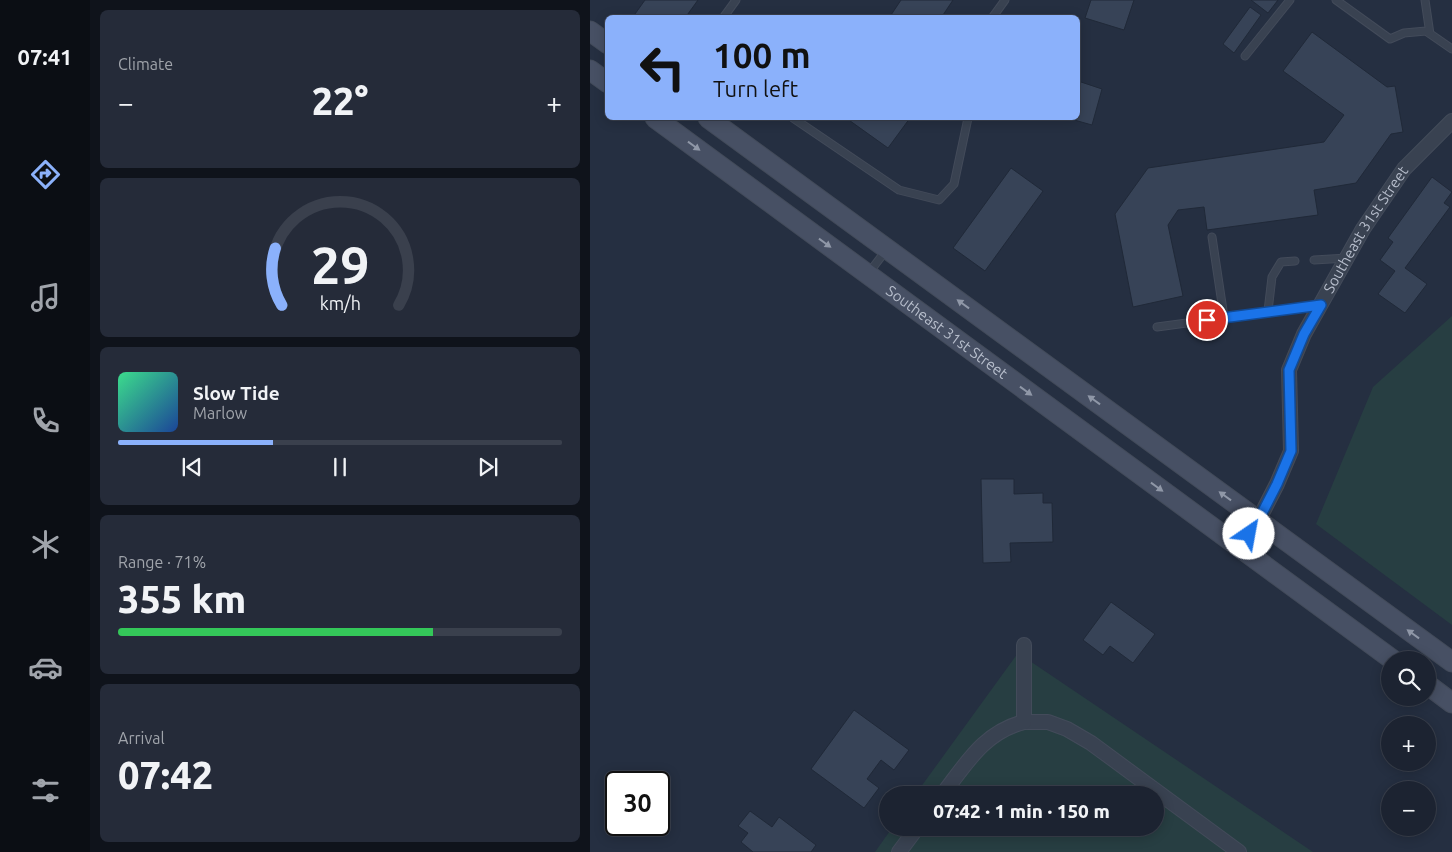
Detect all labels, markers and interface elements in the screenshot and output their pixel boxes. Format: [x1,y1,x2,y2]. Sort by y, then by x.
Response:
icon: left [630,35,695,100]
text: 100 m [713,35,811,75]
text: 07:41 [17,44,73,69]
text: Climate [118,55,173,73]
text: Turn left [713,76,798,101]
text: 22° [312,80,368,122]
text: − [118,87,134,118]
text: + [546,87,562,118]
one-way arrow [687,141,700,152]
icon: directions [28,157,63,192]
street label: Southeast 31st Street [1320,163,1411,296]
text: 29 [311,236,369,294]
one-way arrow [818,237,831,248]
icon: music [28,280,63,315]
street label: Southeast 31st Street [883,282,1011,382]
text: km/h [319,293,361,313]
one-way arrow [956,299,970,309]
pin [1186,299,1228,341]
icon: arrive [1193,306,1221,334]
text: Slow Tide [193,382,280,404]
one-way arrow [1019,386,1033,396]
one-way arrow [1087,395,1101,405]
icon: phone [28,403,63,438]
text: Marlow [193,404,247,422]
icon: previous [178,453,206,481]
icon: pause [326,453,354,481]
icon: next [474,453,502,481]
one-way arrow [1150,482,1164,492]
one-way arrow [1218,491,1232,501]
position arrow [1222,507,1274,559]
icon: climate [28,527,63,562]
text: Range · 71% [118,553,206,571]
text: 355 km [118,578,246,620]
one-way arrow [1407,628,1420,639]
icon: car [28,650,63,685]
map controls [1381,651,1436,836]
button: search [1381,651,1436,706]
button: + [1381,716,1436,771]
text: Arrival [118,729,165,747]
text: 07:42 [118,754,213,796]
speed limit sign: 30 [605,771,670,836]
icon: filters [28,773,63,808]
button: − [1381,781,1436,836]
text: 07:42 · 1 min · 150 m [933,800,1110,822]

